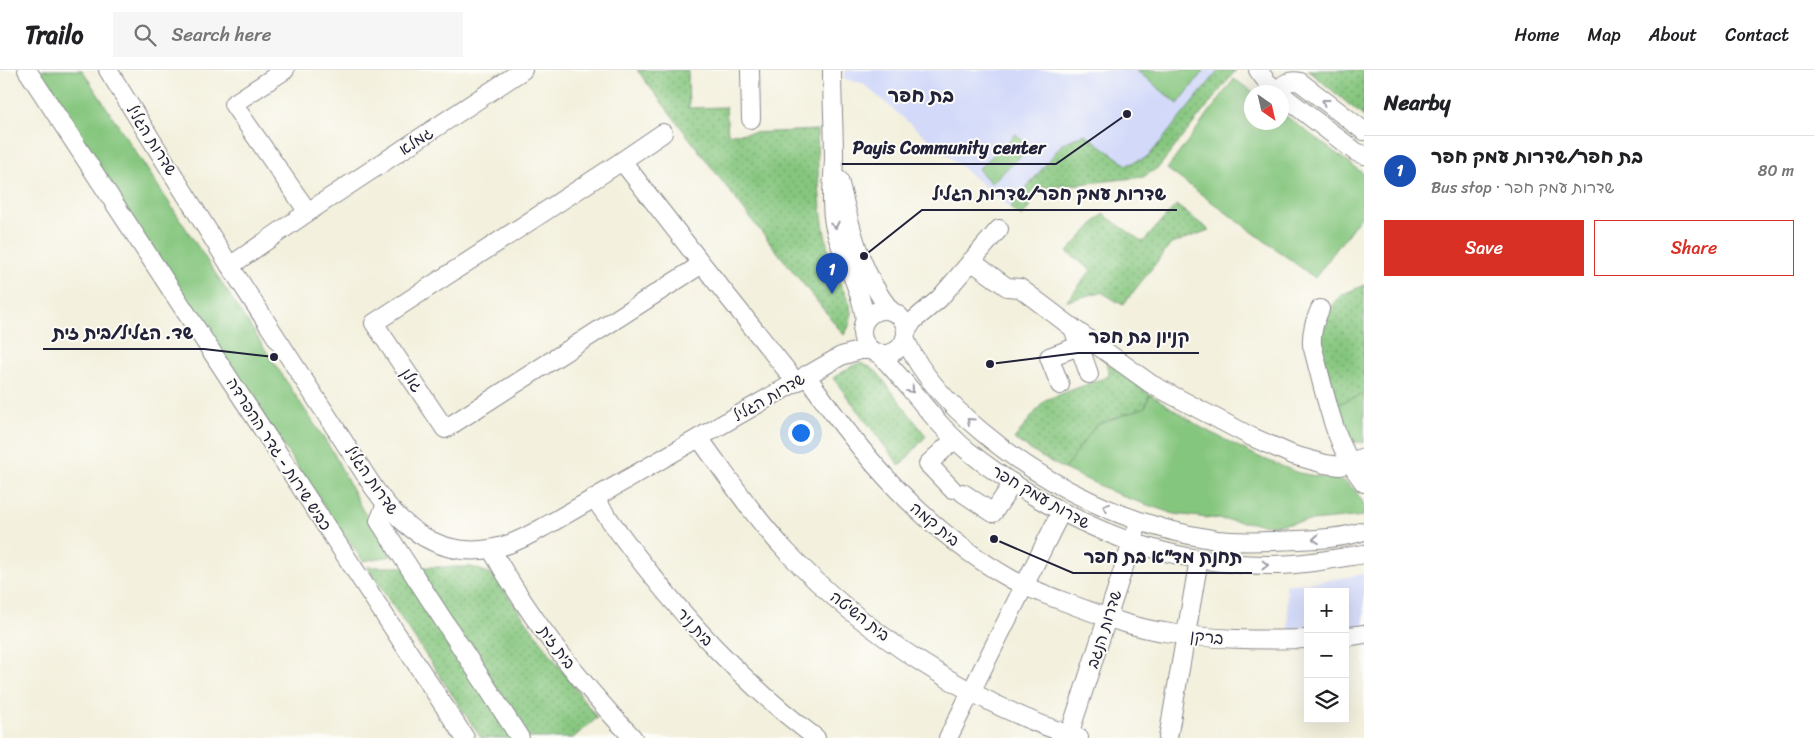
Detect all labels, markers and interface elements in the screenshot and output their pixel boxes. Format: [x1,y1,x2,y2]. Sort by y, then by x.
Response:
search box [113,12,463,57]
text: Trailo [25,14,83,56]
text: Search here [171,18,272,51]
text: Home [1515,19,1560,51]
text: Map [1588,19,1621,51]
text: About [1649,19,1697,51]
text: Contact [1725,19,1789,51]
icon: search [131,21,159,49]
district label: בת חפר [888,79,954,112]
text: Nearby [1384,84,1450,122]
north arrow [1244,85,1289,130]
street label: שדרות הגליל [119,98,186,182]
one-way arrow [1322,99,1331,107]
street label: גמלא [393,119,440,163]
callout: Payis Community center [842,131,1056,164]
text: Payis Community center [853,132,1047,164]
text: בת חפר/שדרות עמק חפר [1431,140,1643,173]
text: 1 [1397,156,1403,185]
text: 80 m [1758,156,1794,185]
text: Bus stop · שדרות עמק חפר [1431,173,1614,202]
callout: שדרות עמק חפר/שדרות הגליל [922,177,1177,210]
text: שדרות עמק חפר/שדרות הגליל [932,178,1167,210]
button: Save [1384,220,1584,276]
button: Share [1594,220,1794,276]
one-way arrow [829,221,840,230]
pin: 1 [816,253,848,294]
callout: שד. הגליל/בית זית [43,316,204,349]
text: שד. הגליל/בית זית [51,317,194,349]
callout: קניון בת חפר [1078,320,1199,353]
text: קניון בת חפר [1089,321,1189,353]
street label: גולן [393,361,431,399]
street label: שדרות הגליל [727,364,811,430]
street label: כביש שירות - גדר ההפרדה [218,371,340,537]
one-way arrow [906,385,915,394]
one-way arrow [966,418,975,427]
your location [788,420,814,446]
street label: שדרות הגליל [337,439,407,521]
street label: שדרות עמק חפר [986,457,1096,537]
street label: בית קמה [903,494,967,554]
one-way arrow [1102,503,1111,514]
one-way arrow [1312,533,1320,544]
callout: תחנת מד"א בת חפר [1073,540,1252,573]
text: תחנת מד"א בת חפר [1084,541,1242,573]
one-way arrow [1262,560,1269,570]
street label: בית השיטה [823,583,897,649]
street label: שדרות הנגב [1078,586,1130,672]
map controls [1304,588,1349,723]
button: + [1304,588,1349,633]
street label: בית ניר [669,601,721,653]
street label: בית זית [530,618,583,675]
street label: ברקן [1189,621,1225,653]
button: − [1304,633,1349,678]
button: layers [1304,678,1349,723]

